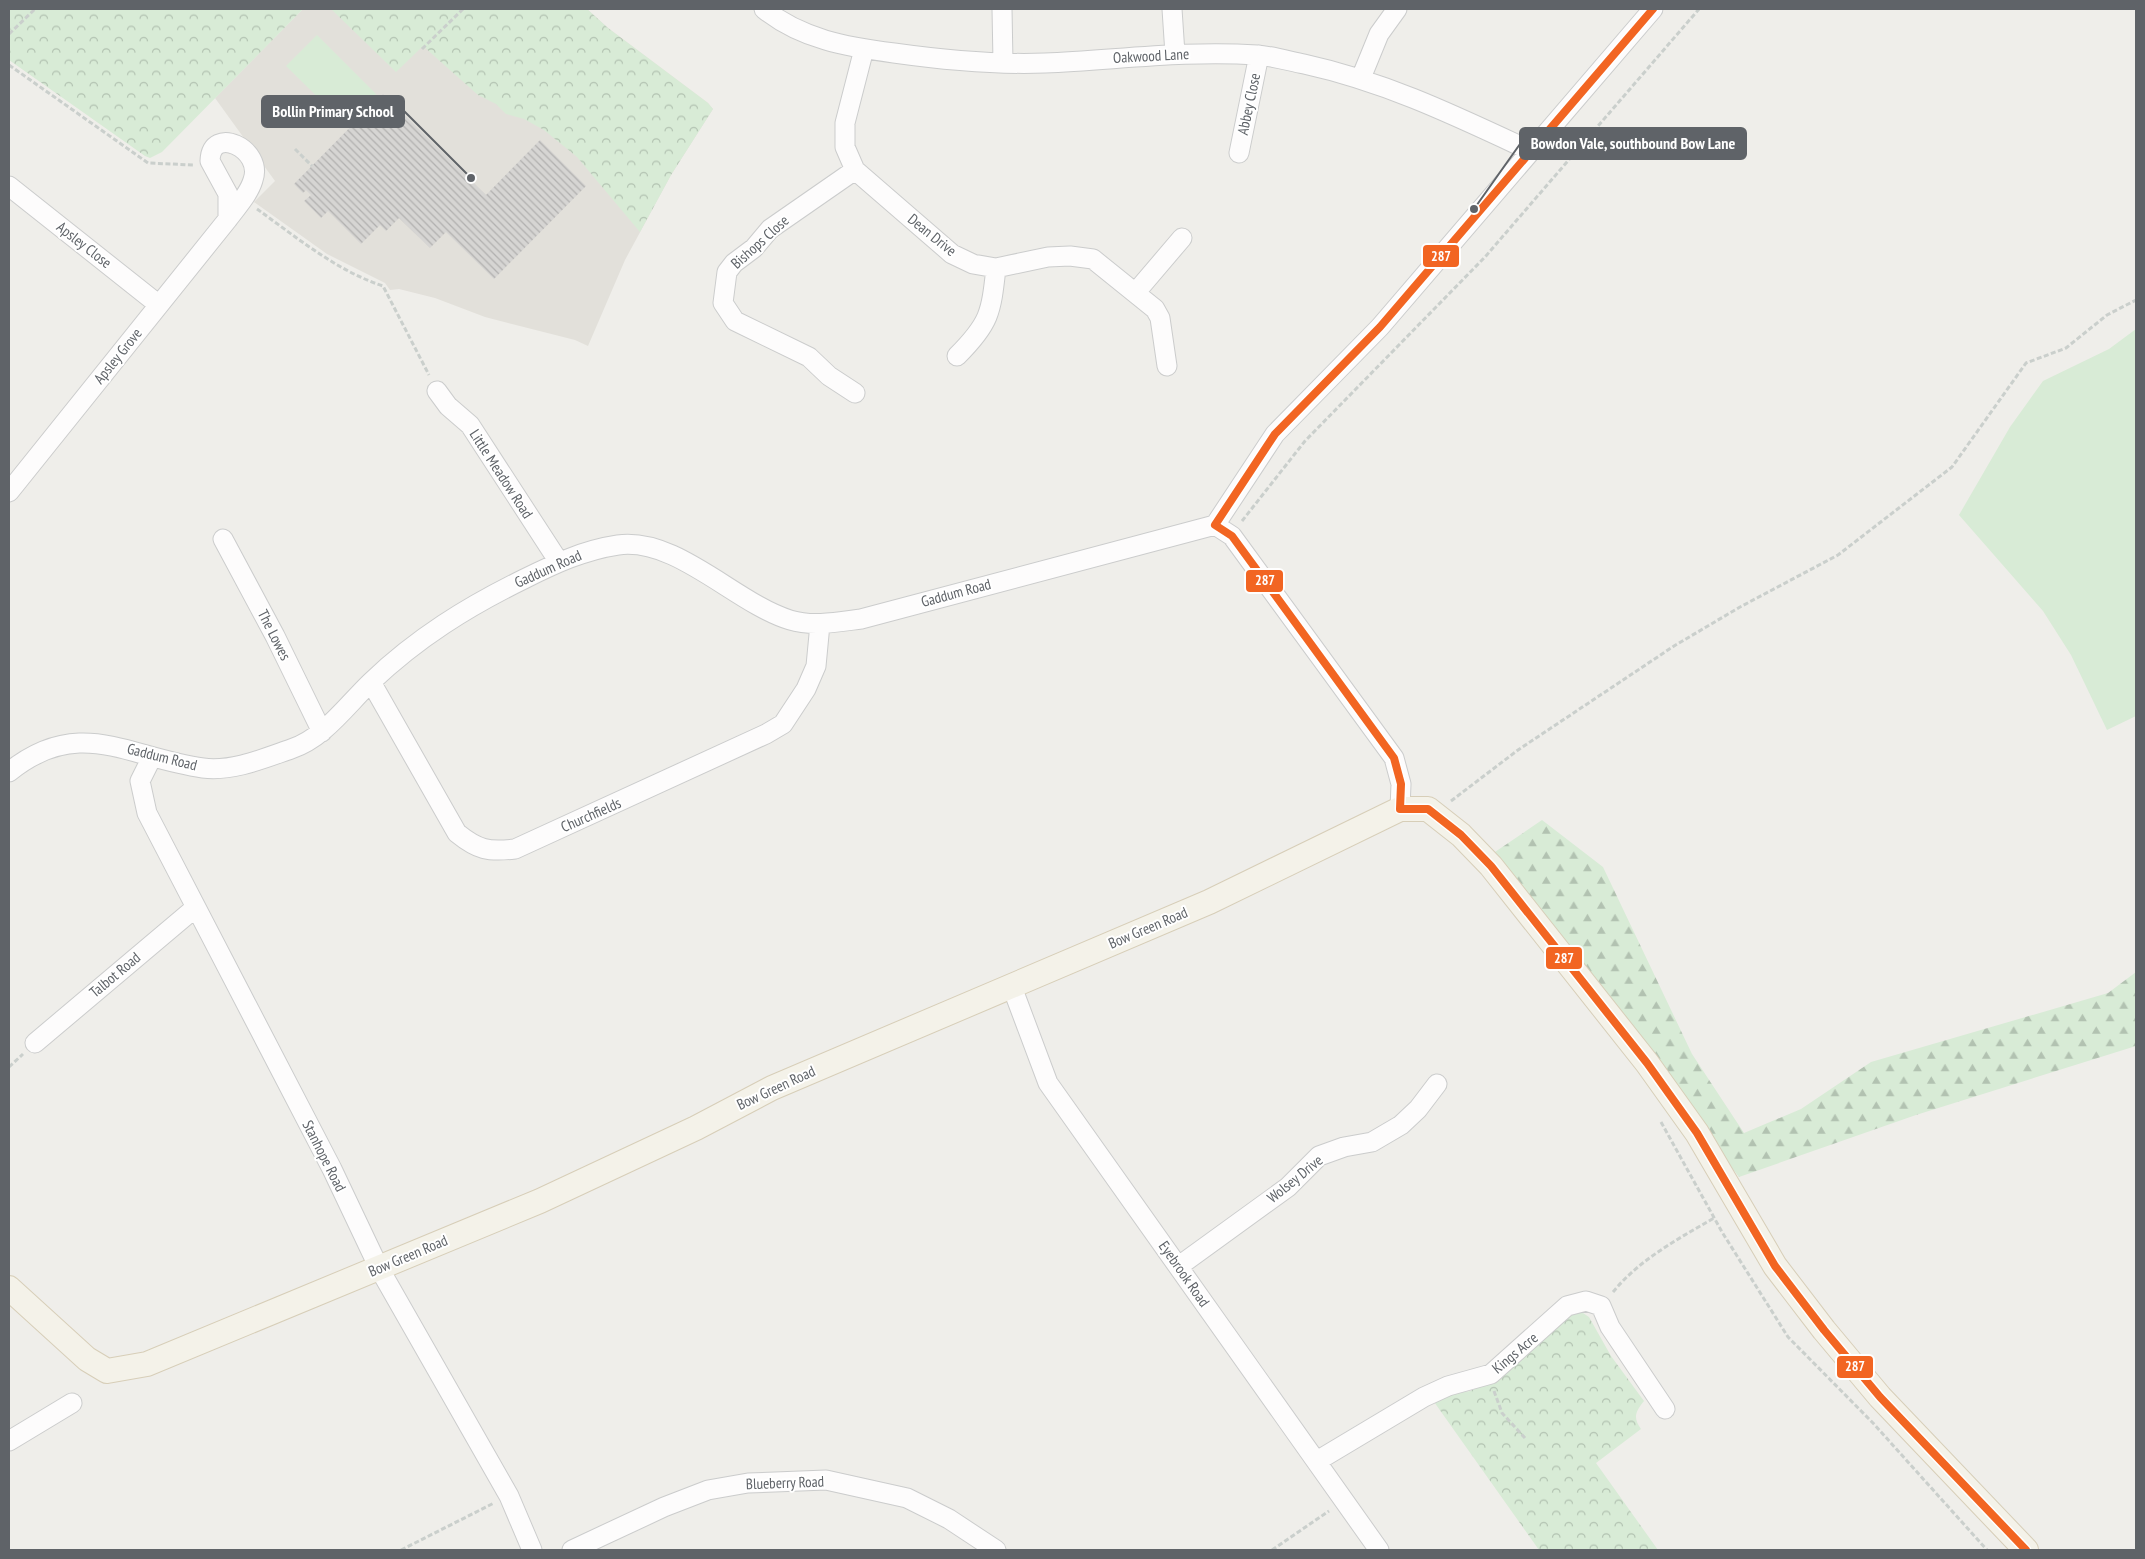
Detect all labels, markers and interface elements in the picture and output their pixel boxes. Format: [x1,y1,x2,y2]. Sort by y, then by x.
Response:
street label: Oakwood Lane [1112,44,1190,67]
street label: Abbey Close [1233,71,1264,136]
callout: Bollin Primary School [262,96,404,127]
text: Bollin Primary School [272,101,394,121]
callout: Bowdon Vale, southbound Bow Lane [1520,128,1746,159]
text: Bowdon Vale, southbound Bow Lane [1531,133,1735,153]
street label: Dean Drive [904,209,960,260]
street label: Bishops Close [727,211,793,273]
street label: Apsley Close [53,217,116,272]
line badge: 287 [1422,244,1460,268]
text: 287 [1431,247,1451,265]
street label: Apsley Grove [89,324,146,387]
street label: Little Meadow Road [466,426,537,522]
street label: Gaddum Road [511,545,584,592]
line badge: 287 [1245,569,1284,593]
text: 287 [1255,571,1275,589]
street label: Gaddum Road [919,574,993,611]
street label: The Lowes [254,606,295,663]
street label: Gaddum Road [125,739,199,774]
street label: Churchfields [558,793,624,836]
street label: Bow Green Road [1105,902,1190,953]
line badge: 287 [1545,946,1583,970]
street label: Talbot Road [85,948,144,1001]
text: 287 [1554,949,1574,967]
street label: Bow Green Road [734,1061,818,1114]
street label: Stanhope Road [298,1117,351,1195]
street label: Wolsey Drive [1263,1150,1326,1207]
street label: Bow Green Road [365,1230,450,1281]
street label: Eyebrook Road [1155,1237,1214,1310]
street label: Kings Acre [1488,1328,1542,1377]
line badge: 287 [1836,1355,1874,1379]
text: 287 [1845,1357,1865,1375]
street label: Blueberry Road [746,1472,824,1493]

